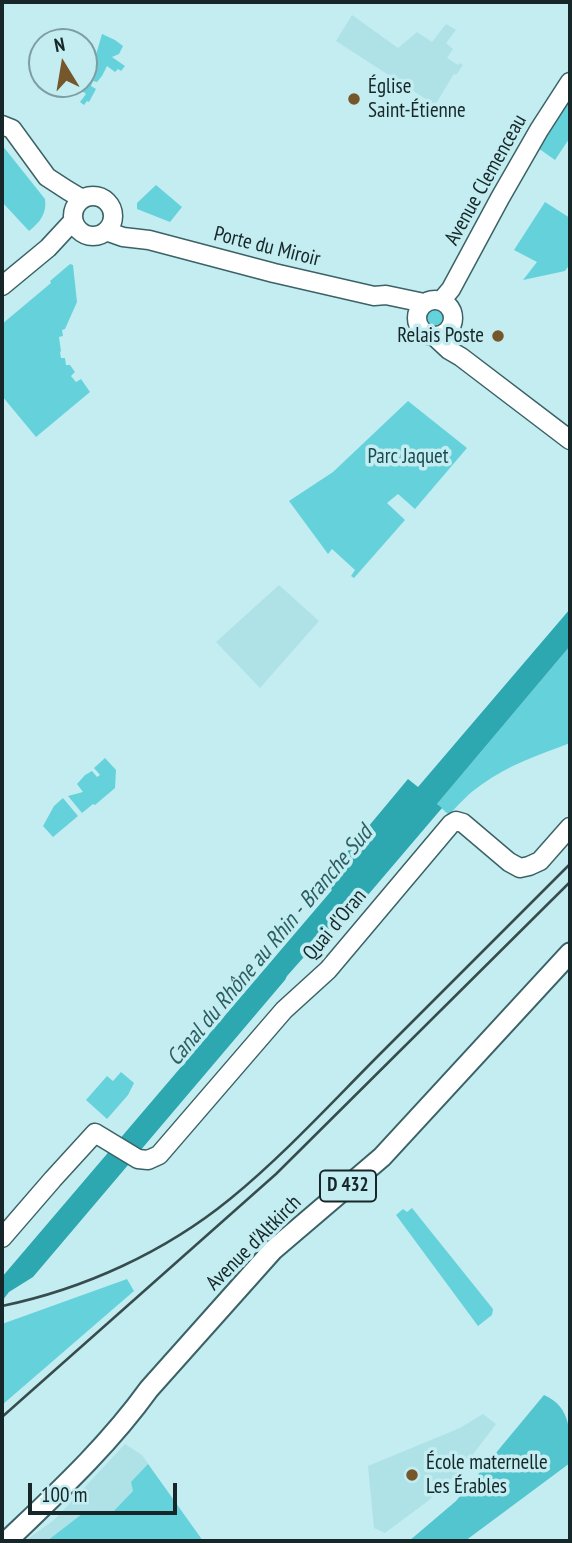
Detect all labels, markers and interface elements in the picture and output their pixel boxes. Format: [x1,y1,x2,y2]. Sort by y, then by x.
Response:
north arrow [28,28,98,98]
text: N [52,32,67,57]
place label: Église Saint-Étienne [368,74,466,124]
marker: Église Saint-Étienne [346,91,362,107]
street label: Avenue Clemenceau [440,110,532,250]
street label: Porte du Miroir [211,222,323,272]
place label: Relais Poste [397,323,484,349]
marker: Relais Poste [490,328,506,344]
park label: Parc Jaquet [367,444,449,470]
water label: Canal du Rhône au Rhin - Branche Sud [161,820,379,1072]
street label: Quai d'Oran [298,884,372,966]
road number: D 432 [320,1170,376,1202]
street label: Avenue d'Altkirch [201,1190,307,1296]
place label: École maternelle Les Érables [426,1450,548,1500]
marker: École maternelle Les Érables [404,1467,420,1483]
scale bar [32,1470,180,1514]
text: 100 m [41,1481,87,1508]

